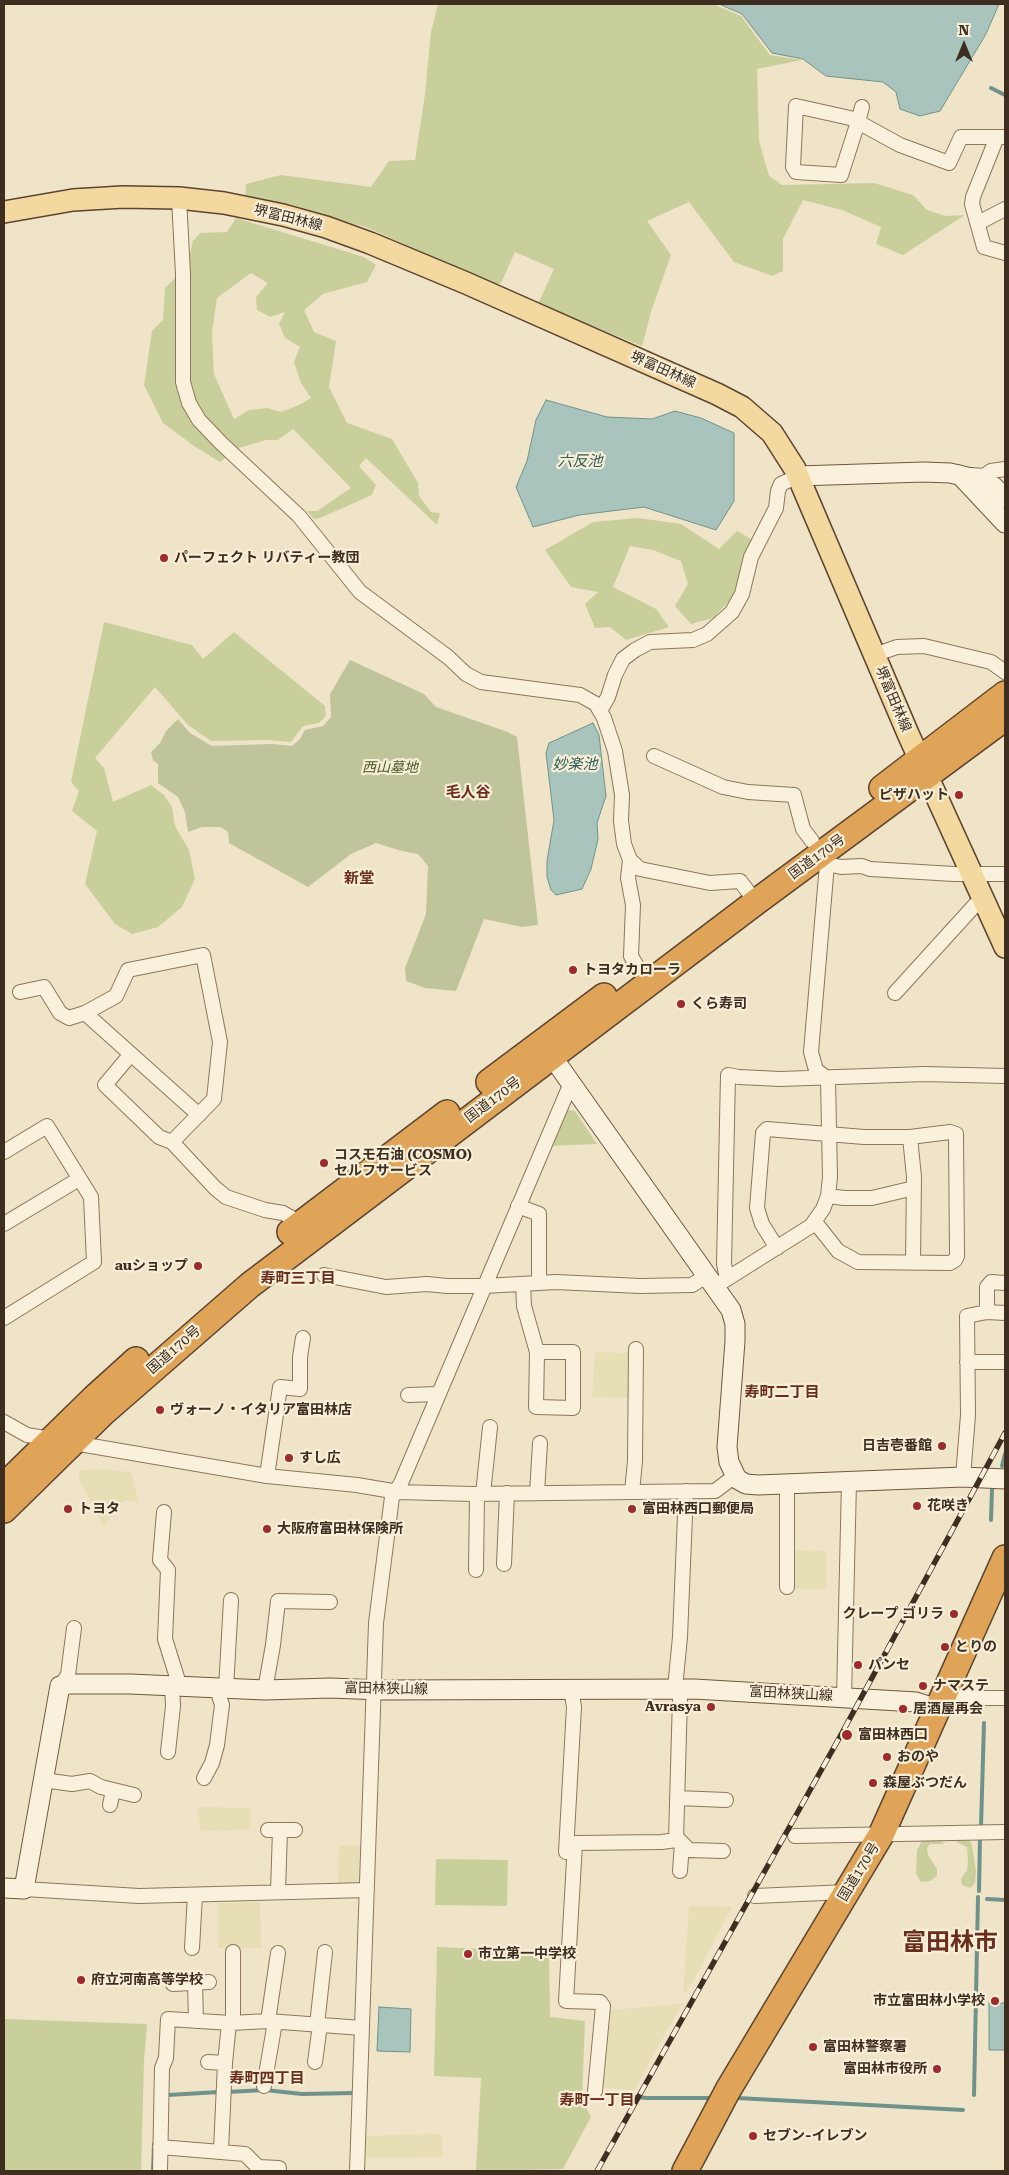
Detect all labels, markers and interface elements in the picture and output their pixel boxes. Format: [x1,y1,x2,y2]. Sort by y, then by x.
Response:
north arrow [939,20,989,70]
text: N [959,22,969,38]
street label: 堺富田林線 [252,201,324,235]
street label: 堺富田林線 [628,348,698,392]
water label: 六反池 [558,453,602,471]
place label: パーフェクト リバティー教団 [174,550,360,566]
marker: パーフェクト リバティー教団 [158,552,170,564]
street label: 堺富田林線 [872,664,914,734]
water label: 妙楽池 [553,756,597,774]
park label: 西山墓地 [362,760,418,776]
district label: 毛人谷 [446,784,490,802]
place label: ピザハット [879,787,949,803]
marker: ピザハット [953,789,965,801]
street label: 国道170号 [786,831,848,883]
district label: 新堂 [344,870,374,888]
place label: トヨタカローラ [583,962,681,978]
marker: トヨタカローラ [567,964,579,976]
place label: くら寿司 [691,996,747,1012]
marker: くら寿司 [675,998,687,1010]
street label: 国道170号 [462,1074,524,1126]
place label: コスモ石油 (COSMO) セルフサービス [334,1147,472,1180]
marker: コスモ石油 (COSMO) セルフサービス [318,1157,330,1169]
place label: auショップ [115,1258,188,1274]
marker: auショップ [192,1260,204,1272]
district label: 寿町三丁目 [261,1270,335,1288]
street label: 国道170号 [144,1322,204,1378]
district label: 寿町二丁目 [745,1384,819,1402]
place label: ヴォーノ・イタリア富田林店 [170,1402,352,1418]
marker: ヴォーノ・イタリア富田林店 [154,1404,166,1416]
place label: 日吉壱番館 [862,1438,932,1454]
marker: 日吉壱番館 [936,1440,948,1452]
place label: すし広 [299,1450,341,1466]
marker: すし広 [283,1452,295,1464]
place label: 花咲き [927,1498,969,1514]
marker: 花咲き [911,1500,923,1512]
place label: トヨタ [78,1501,120,1517]
place label: 富田林西口郵便局 [642,1501,754,1517]
marker: トヨタ [62,1503,74,1515]
marker: 富田林西口郵便局 [626,1503,638,1515]
place label: 大阪府富田林保険所 [277,1521,403,1537]
marker: 大阪府富田林保険所 [261,1523,273,1535]
place label: クレープ ゴリラ [842,1606,944,1622]
marker: クレープ ゴリラ [948,1608,960,1620]
place label: とりの [955,1639,997,1655]
marker: とりの [939,1641,951,1653]
place label: パンセ [868,1657,910,1673]
marker: パンセ [852,1659,864,1671]
place label: ナマステ [933,1678,989,1694]
street label: 富田林狭山線 [344,1680,428,1698]
marker: ナマステ [917,1680,929,1692]
street label: 富田林狭山線 [749,1683,833,1705]
place label: Avrasya [645,1699,701,1715]
marker: Avrasya [705,1701,717,1713]
place label: 居酒屋再会 [913,1701,983,1717]
marker: 居酒屋再会 [897,1703,909,1715]
place label: 富田林西口 [858,1727,928,1743]
marker: 富田林西口 [840,1728,854,1742]
place label: おのや [897,1749,939,1765]
marker: おのや [881,1751,893,1763]
place label: 森屋ぶつだん [883,1775,967,1791]
marker: 森屋ぶつだん [867,1777,879,1789]
street label: 国道170号 [835,1840,883,1904]
district label: 富田林市 [902,1929,998,1957]
place label: 市立第一中学校 [478,1946,576,1962]
marker: 市立第一中学校 [462,1948,474,1960]
place label: 府立河南高等学校 [91,1972,203,1988]
marker: 府立河南高等学校 [75,1974,87,1986]
place label: 市立富田林小学校 [873,1993,985,2009]
marker: 市立富田林小学校 [989,1995,1001,2007]
place label: 富田林警察署 [823,2039,907,2055]
marker: 富田林警察署 [807,2041,819,2053]
place label: 富田林市役所 [843,2061,927,2077]
marker: 富田林市役所 [931,2063,943,2075]
district label: 寿町四丁目 [230,2070,304,2088]
district label: 寿町一丁目 [560,2092,634,2110]
place label: セブン-イレブン [763,2128,867,2144]
marker: セブン-イレブン [747,2130,759,2142]

